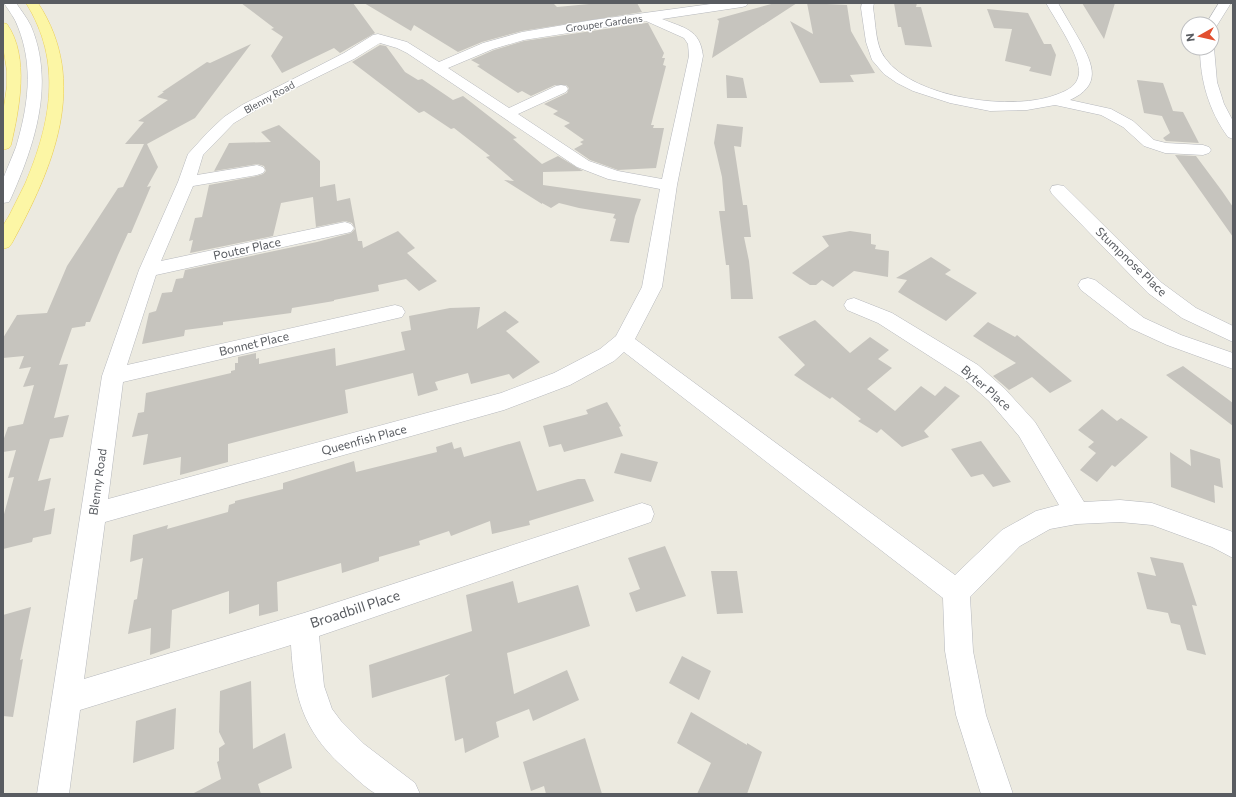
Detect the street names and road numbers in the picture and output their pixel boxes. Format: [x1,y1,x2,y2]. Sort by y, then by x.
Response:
street label: Grouper Gardens [565,12,644,34]
street label: Blenny Road [242,78,297,116]
street label: Stumpnose Place [1093,224,1170,299]
street label: Pouter Place [212,234,282,262]
street label: Bonnet Place [217,328,290,358]
street label: Byter Place [959,362,1014,413]
street label: Queenfish Place [320,421,408,457]
street label: Blenny Road [85,448,109,516]
street label: Broadbill Place [308,586,402,631]

